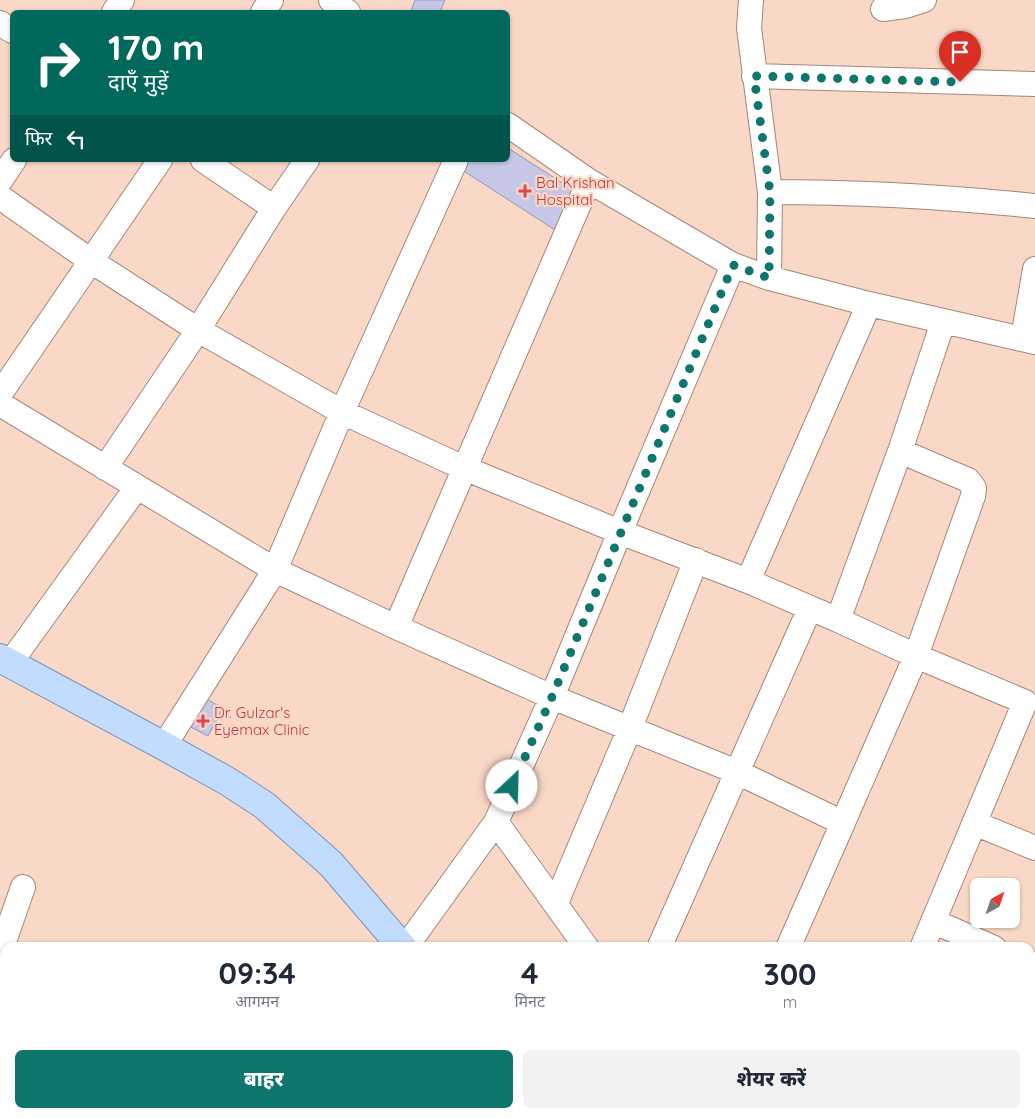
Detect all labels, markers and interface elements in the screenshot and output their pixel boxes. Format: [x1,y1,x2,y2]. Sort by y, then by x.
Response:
text: 170 m [108,25,204,69]
icon: right [25,30,90,95]
pin [939,31,981,82]
icon: arrive [946,38,974,66]
text: दाएँ मुड़ें [108,68,168,96]
icon: left [62,125,90,153]
text: फिर [25,126,52,150]
place label: Bal Krishan Hospital [536,173,615,209]
marker: Bal Krishan Hospital [518,184,532,198]
place label: Dr. Gulzar's Eyemax Clinic [214,703,310,739]
marker: Dr. Gulzar's Eyemax Clinic [196,714,210,728]
position arrow [485,759,537,811]
north arrow [970,878,1020,928]
map controls [970,878,1020,928]
text: 09:34 [218,954,296,992]
text: 4 [521,954,539,992]
text: 300 [764,955,816,993]
text: आगमन [235,991,279,1011]
text: मिनट [514,991,545,1011]
text: m [783,992,797,1012]
button: बाहर [15,1050,513,1108]
button: शेयर करें [523,1050,1020,1108]

